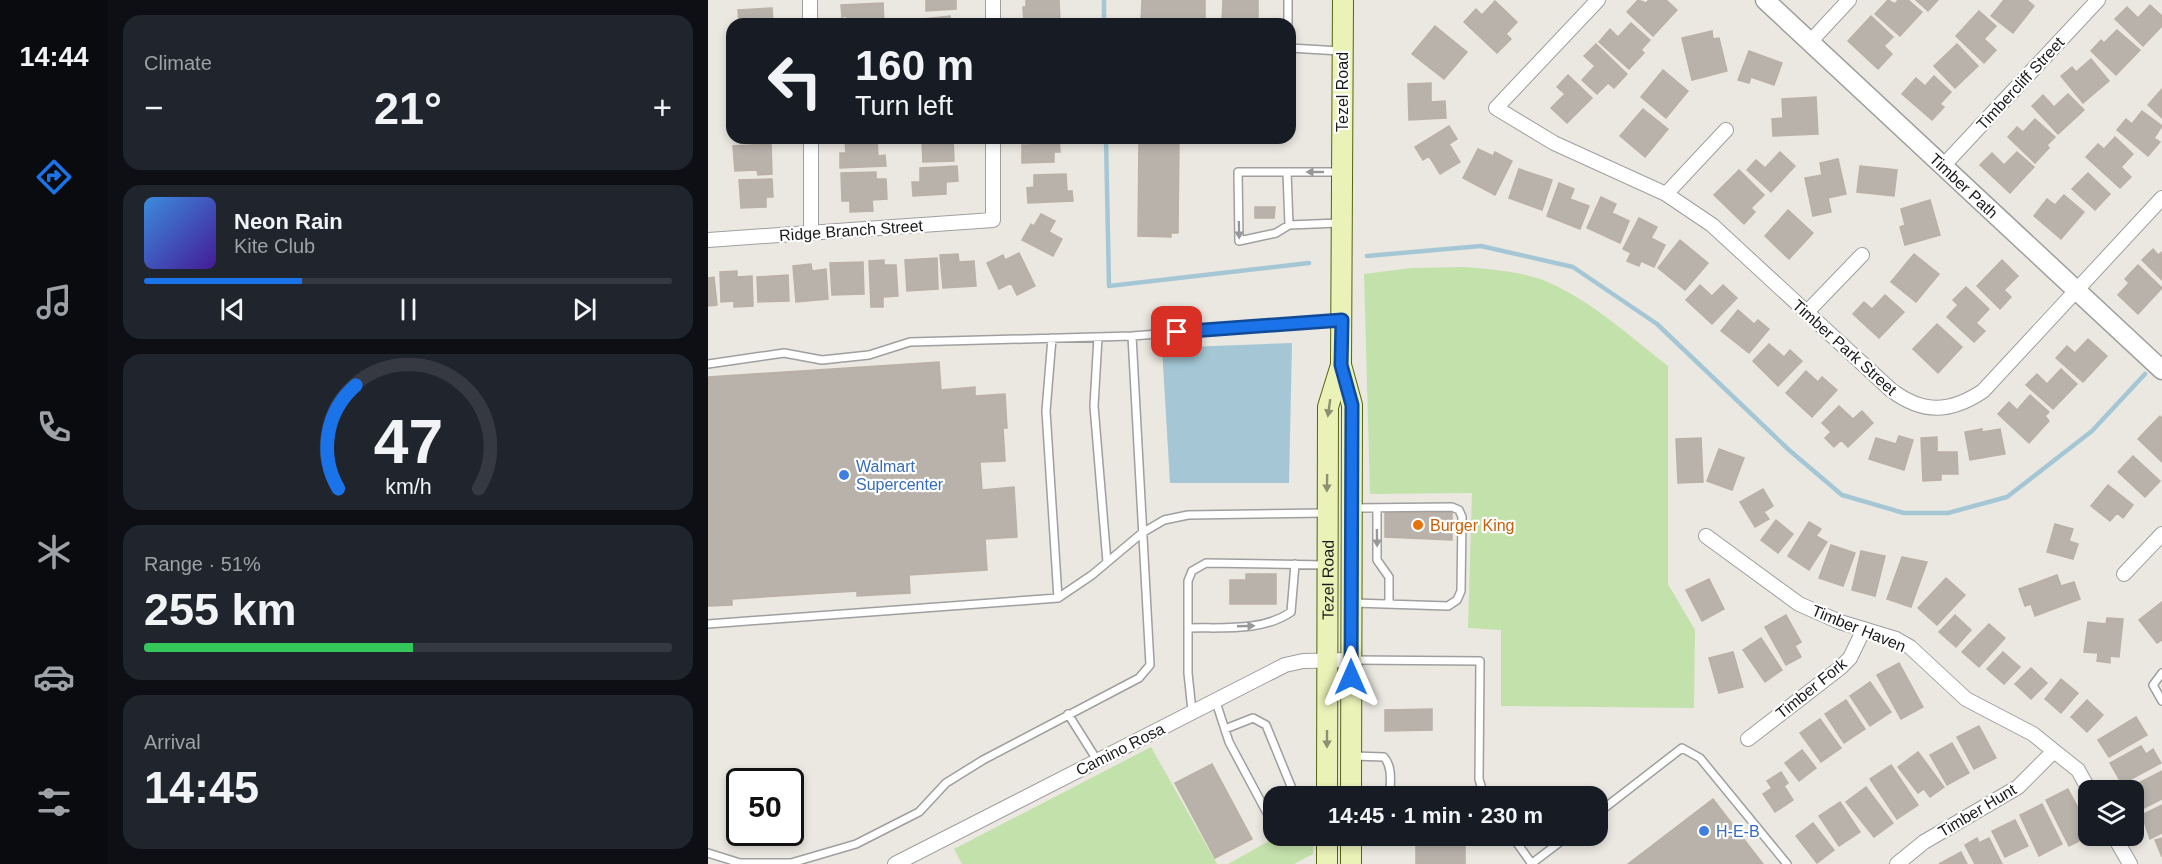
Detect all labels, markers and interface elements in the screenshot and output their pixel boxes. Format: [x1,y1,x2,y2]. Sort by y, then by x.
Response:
street label: Timbercliff Street [1973,33,2068,133]
text: 14:44 [19,42,89,72]
icon: left [756,42,834,120]
text: 160 m [855,42,974,89]
text: Climate [144,52,212,74]
street label: Tezel Road [1334,52,1351,132]
text: 21° [374,83,442,134]
text: − [144,89,163,126]
text: + [653,89,672,126]
text: Turn left [855,91,953,121]
street label: Timber Path [1926,150,2001,222]
icon: directions [33,156,75,198]
one-way arrow [1305,167,1324,177]
text: Neon Rain [234,209,343,234]
street label: Ridge Branch Street [779,217,924,244]
one-way arrow [1234,221,1244,240]
text: Kite Club [234,235,315,257]
icon: music [33,281,75,323]
icon: previous [216,293,249,326]
icon: pause [392,293,425,326]
icon: next [568,293,601,326]
street label: Timber Park Street [1789,296,1900,399]
pin [1151,306,1202,357]
icon: arrive [1160,315,1193,348]
one-way arrow [1325,399,1334,418]
icon: phone [33,406,75,448]
text: 47 [373,407,443,476]
place label: Walmart Supercenter [856,458,944,493]
marker: Walmart Supercenter [837,468,851,482]
one-way arrow [1322,474,1332,493]
text: km/h [385,475,431,499]
place label: Burger King [1430,517,1515,534]
marker: Burger King [1411,518,1425,532]
one-way arrow [1372,529,1382,548]
icon: climate [33,531,75,573]
street label: Tezel Road [1319,540,1337,620]
text: Range · 51% [144,553,261,575]
text: 255 km [144,584,297,635]
street label: Timber Haven [1809,602,1908,655]
one-way arrow [1237,621,1256,630]
position arrow [1319,645,1383,709]
street label: Timber Fork [1773,654,1851,722]
icon: car [33,656,75,698]
street label: Camino Rosa [1073,720,1167,779]
one-way arrow [1322,730,1332,749]
text: Arrival [144,731,201,753]
text: 14:45 [144,762,259,813]
speed limit sign: 50 [726,768,804,846]
street label: Timber Hunt [1935,780,2020,840]
map controls [2078,780,2144,846]
button: layers [2078,780,2144,846]
icon: filters [33,781,75,823]
text: 14:45 · 1 min · 230 m [1328,803,1543,828]
place label: H-E-B [1716,823,1760,840]
marker: H-E-B [1697,824,1711,838]

